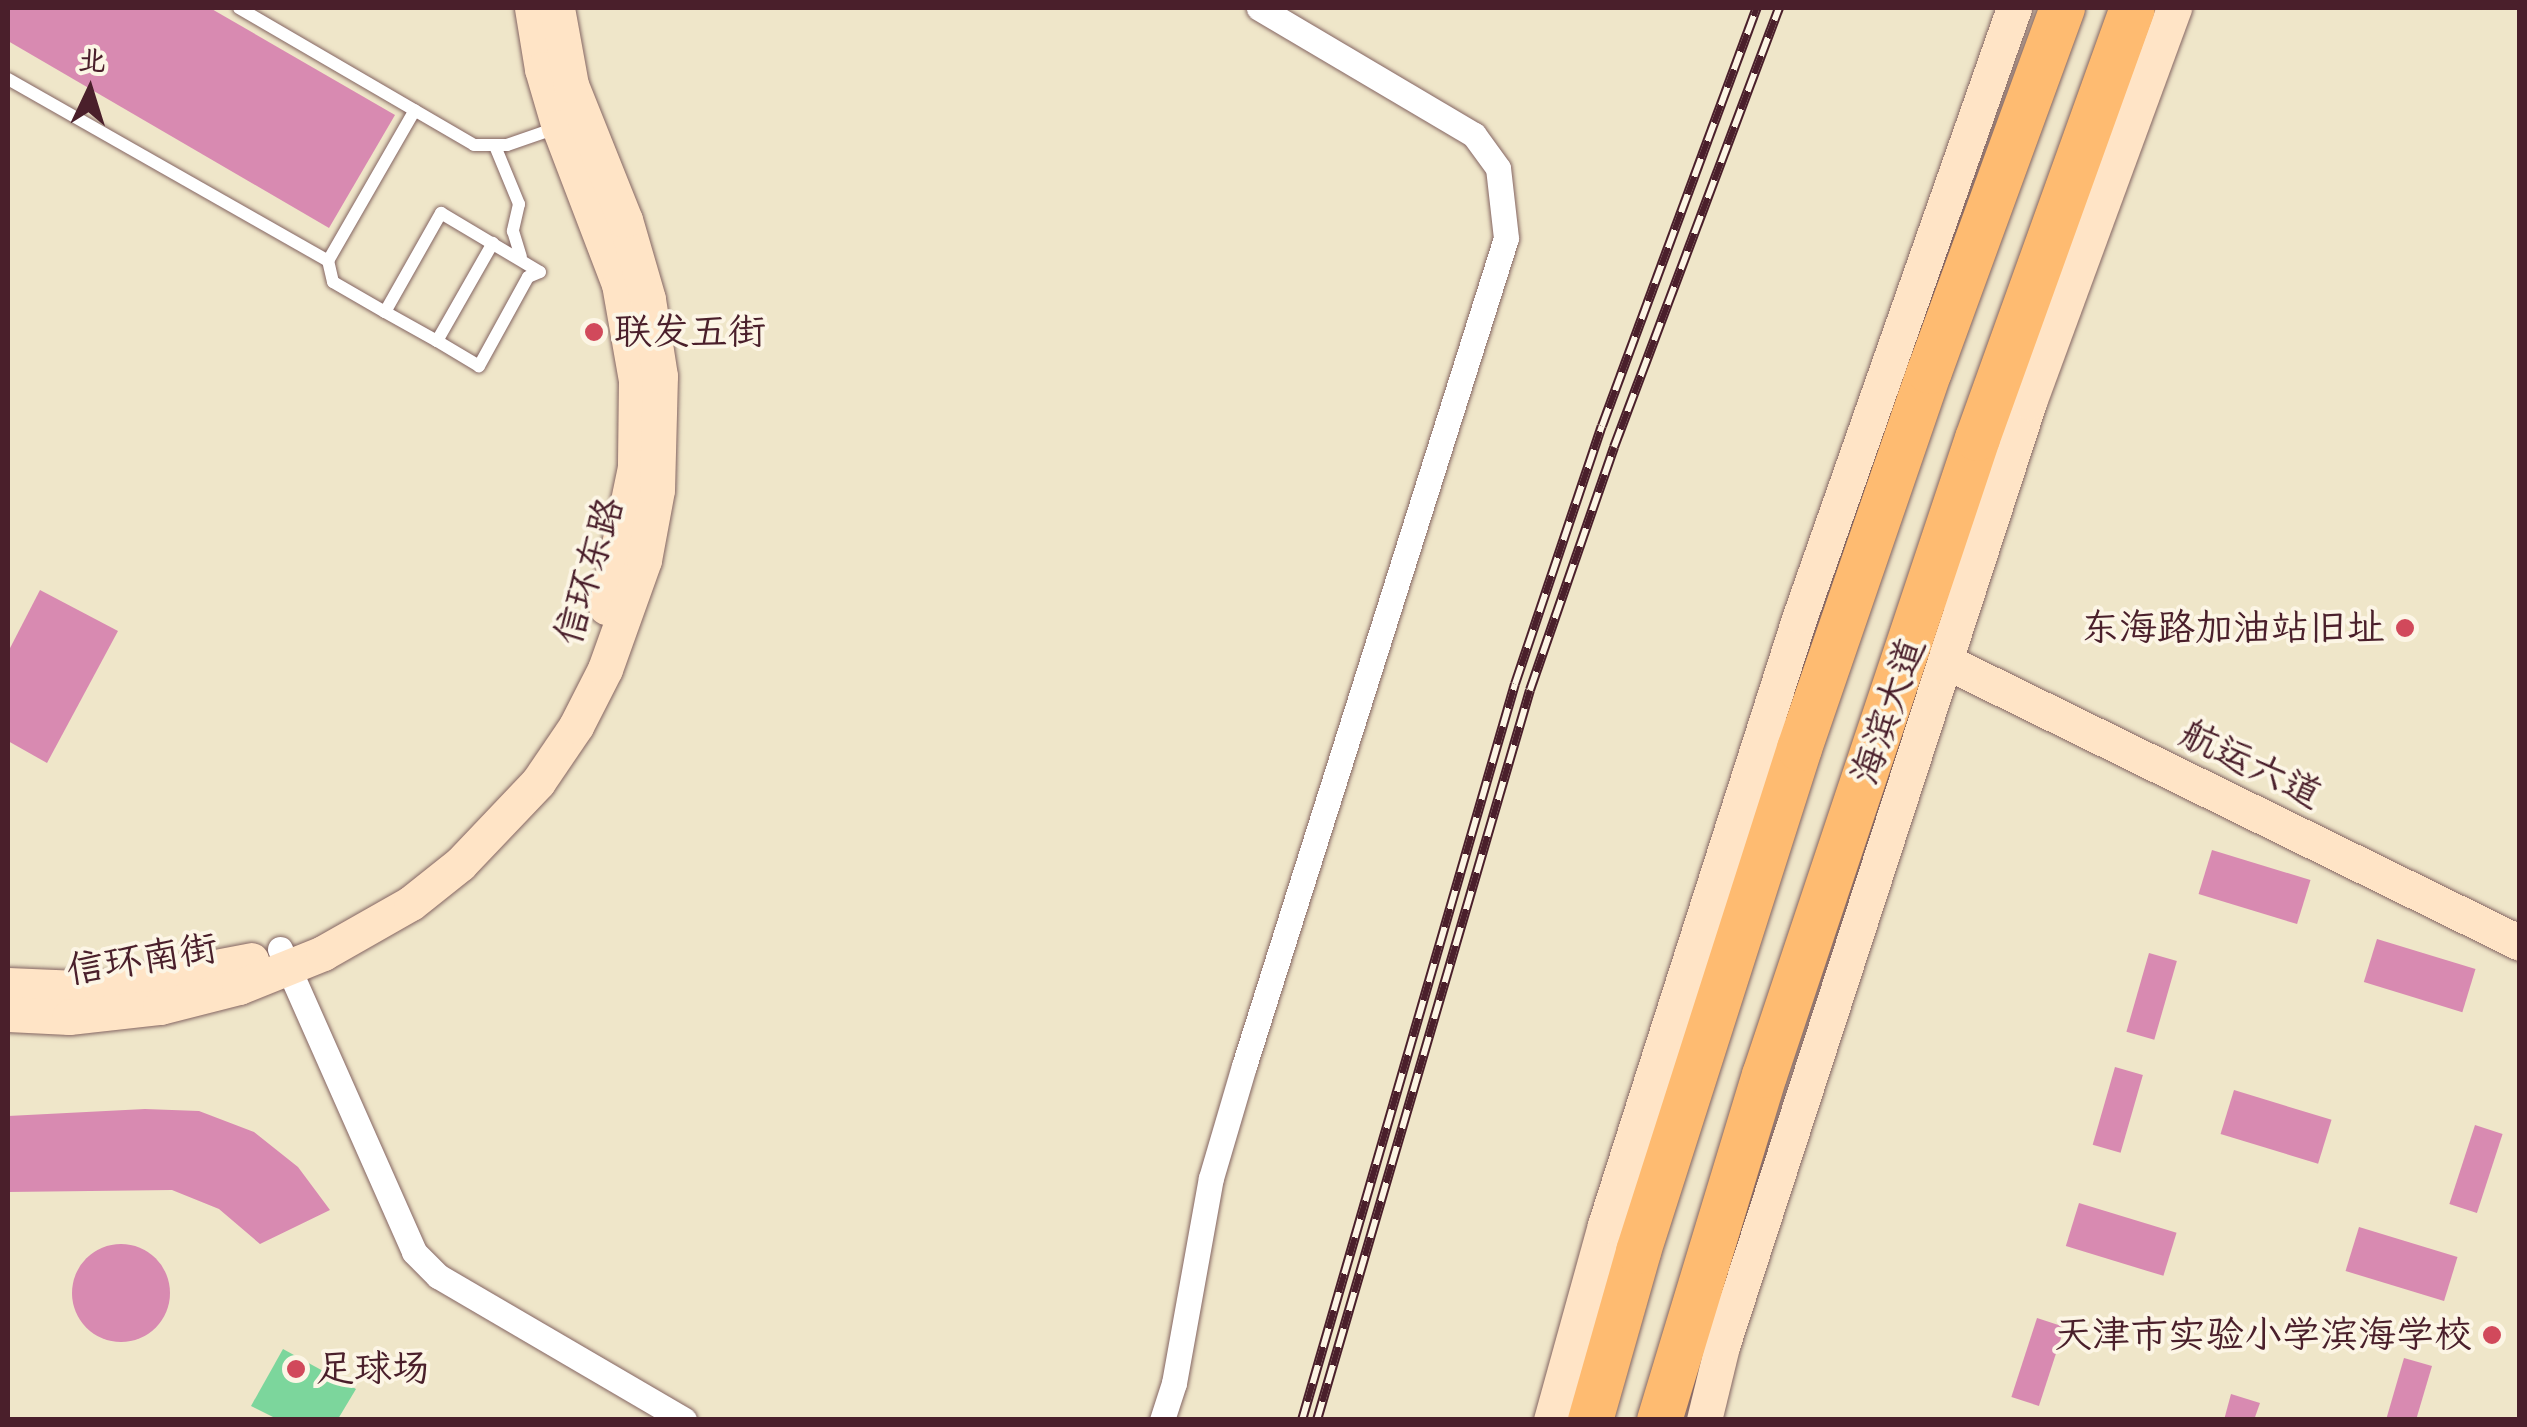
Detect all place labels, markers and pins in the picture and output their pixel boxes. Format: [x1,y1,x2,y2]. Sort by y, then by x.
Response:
place label: 联发五街 [614,309,766,355]
marker: 联发五街 [583,321,605,343]
place label: 东海路加油站旧址 [2081,605,2385,651]
marker: 东海路加油站旧址 [2394,617,2416,639]
place label: 天津市实验小学滨海学校 [2054,1312,2472,1358]
marker: 天津市实验小学滨海学校 [2481,1324,2503,1346]
place label: 足球场 [316,1346,430,1392]
marker: 足球场 [285,1358,307,1380]

